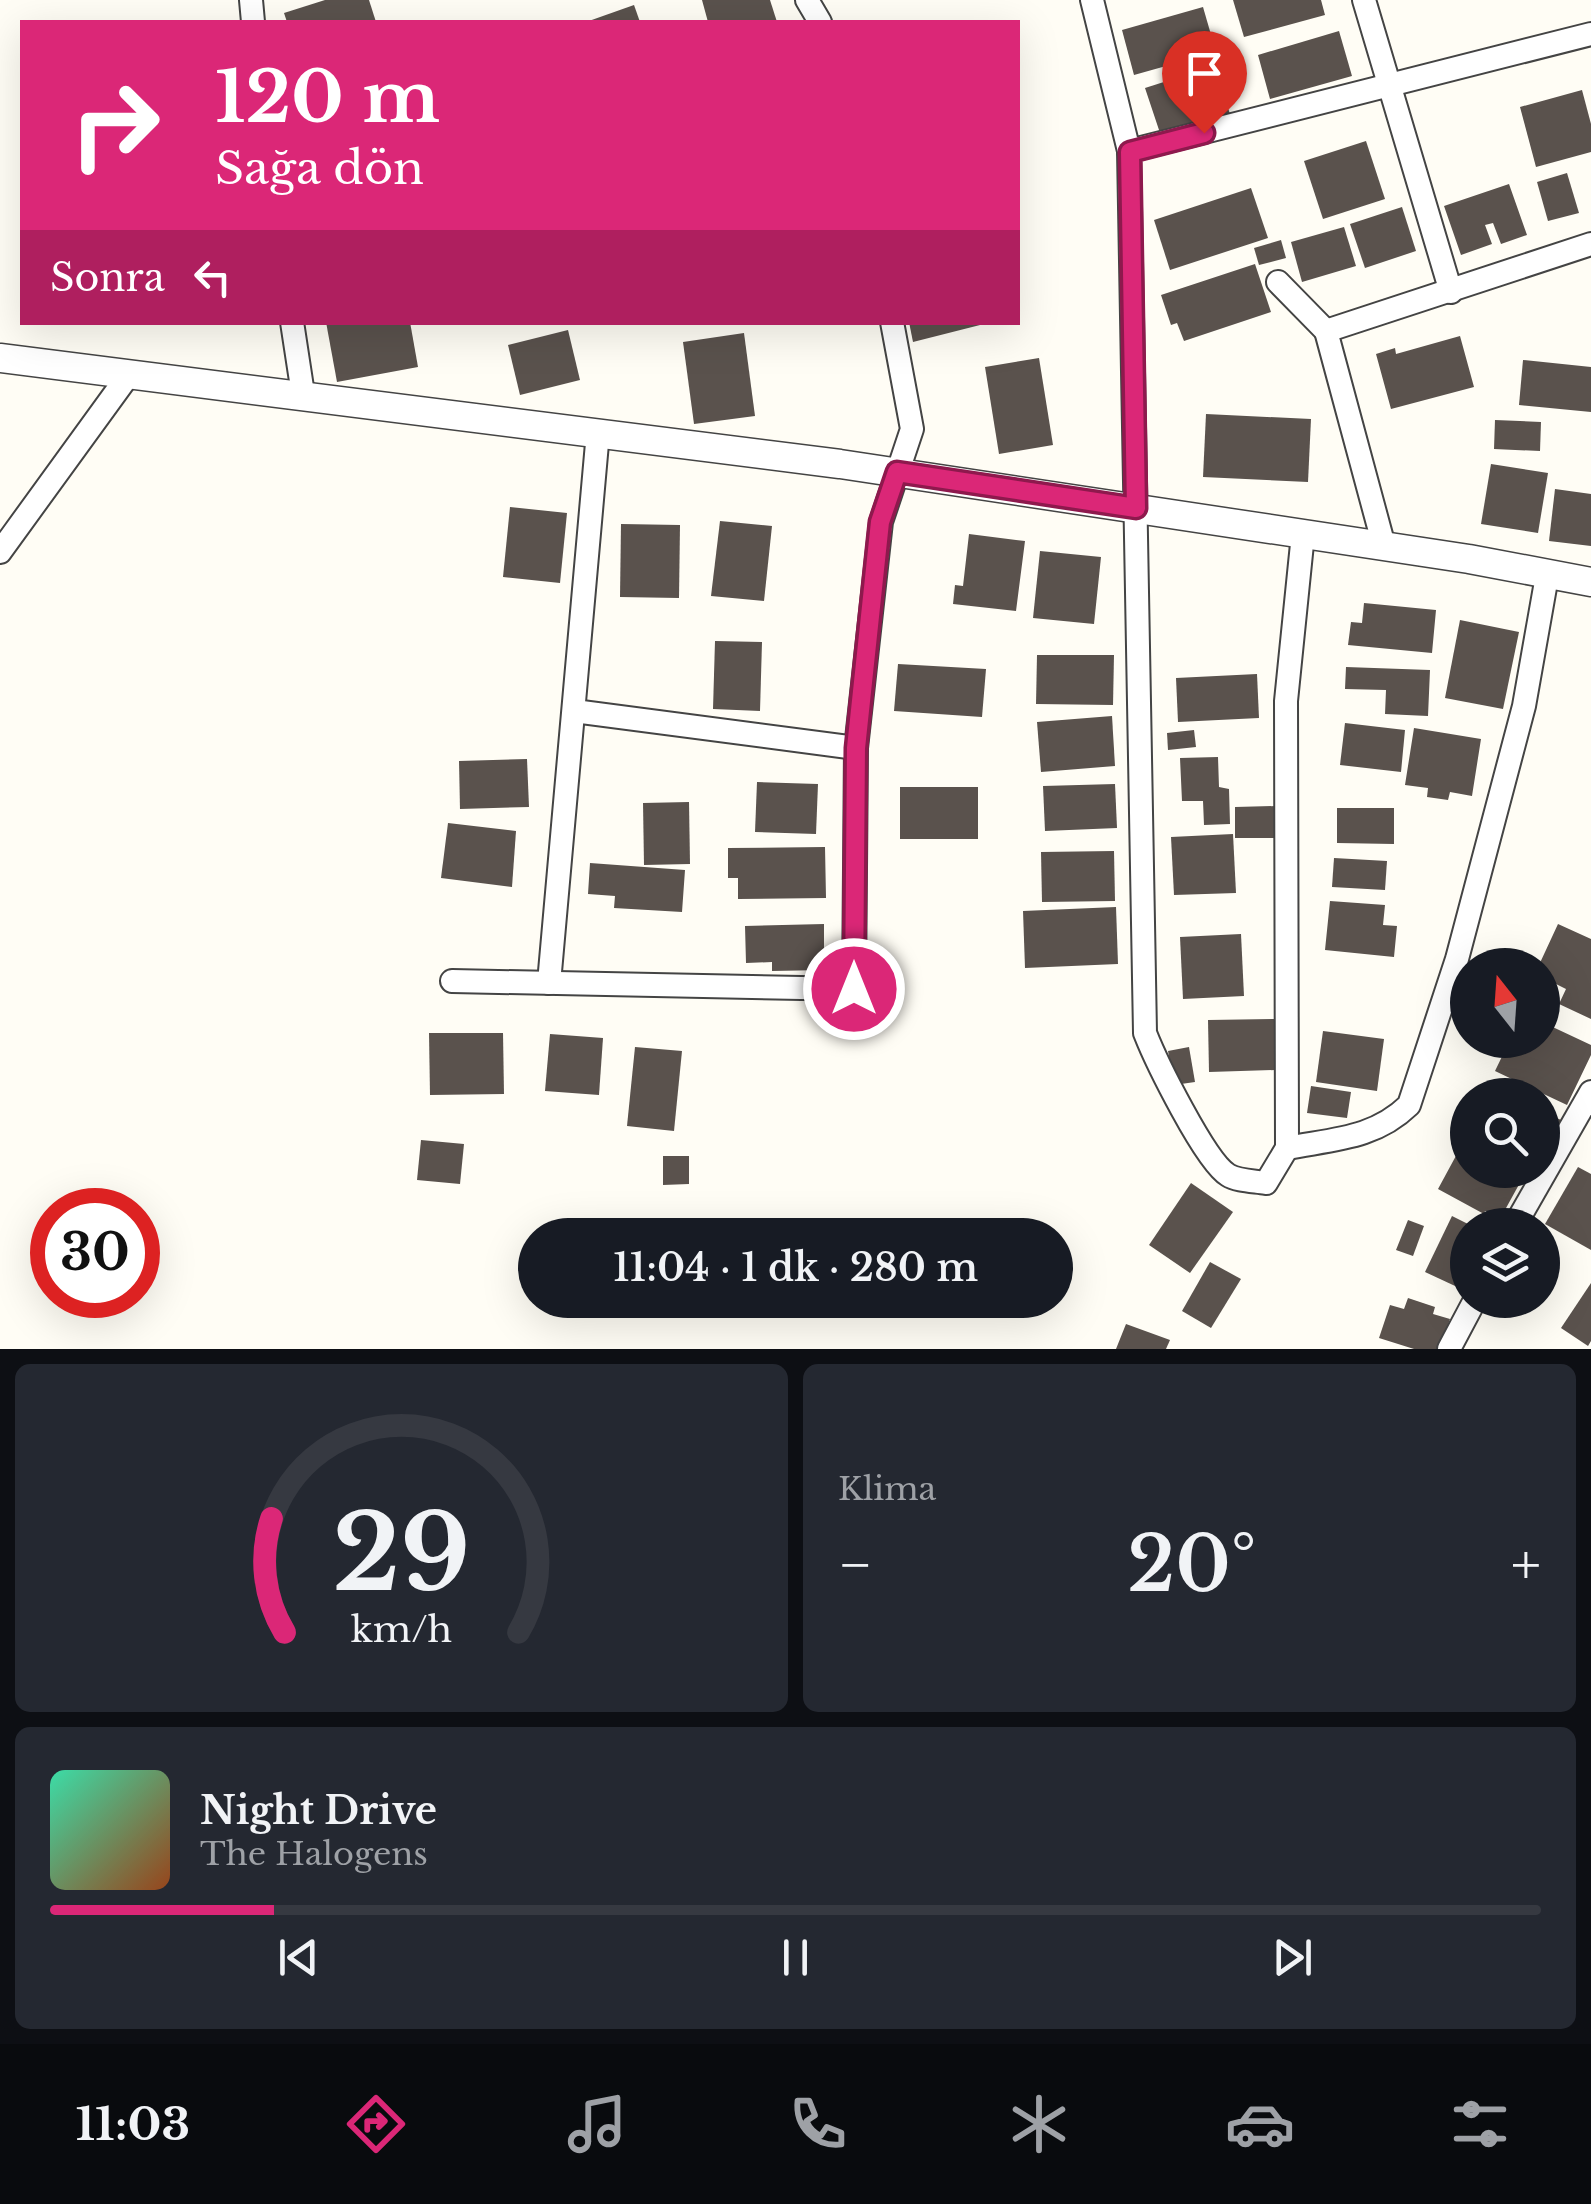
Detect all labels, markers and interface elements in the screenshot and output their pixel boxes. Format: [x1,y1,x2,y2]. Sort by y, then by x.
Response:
pin [1162,31,1247,134]
icon: arrive [1177,46,1232,101]
text: 120 m [215,54,440,141]
icon: right [50,60,180,190]
text: Sağa dön [215,140,424,196]
icon: left [185,250,240,305]
text: Sonra [50,254,165,301]
position arrow [802,937,906,1041]
north arrow [1450,948,1560,1058]
map controls [1450,948,1560,1318]
button: search [1450,1078,1560,1188]
speed limit sign: 30 [30,1188,160,1318]
button: layers [1450,1208,1560,1318]
text: 11:04 · 1 dk · 280 m [613,1244,978,1291]
text: Klima [838,1469,936,1509]
text: 29 [333,1489,470,1618]
text: 20° [1127,1518,1256,1611]
text: − [838,1531,873,1599]
text: + [1511,1531,1541,1599]
text: km/h [351,1607,452,1652]
text: Night Drive [200,1787,437,1834]
text: The Halogens [200,1834,428,1874]
icon: previous [271,1930,326,1985]
icon: pause [768,1930,823,1985]
icon: next [1265,1930,1320,1985]
icon: directions [341,2089,411,2159]
icon: music [562,2089,632,2159]
icon: phone [783,2089,853,2159]
icon: climate [1004,2089,1074,2159]
icon: car [1225,2089,1295,2159]
icon: filters [1445,2089,1515,2159]
text: 11:03 [75,2096,190,2152]

